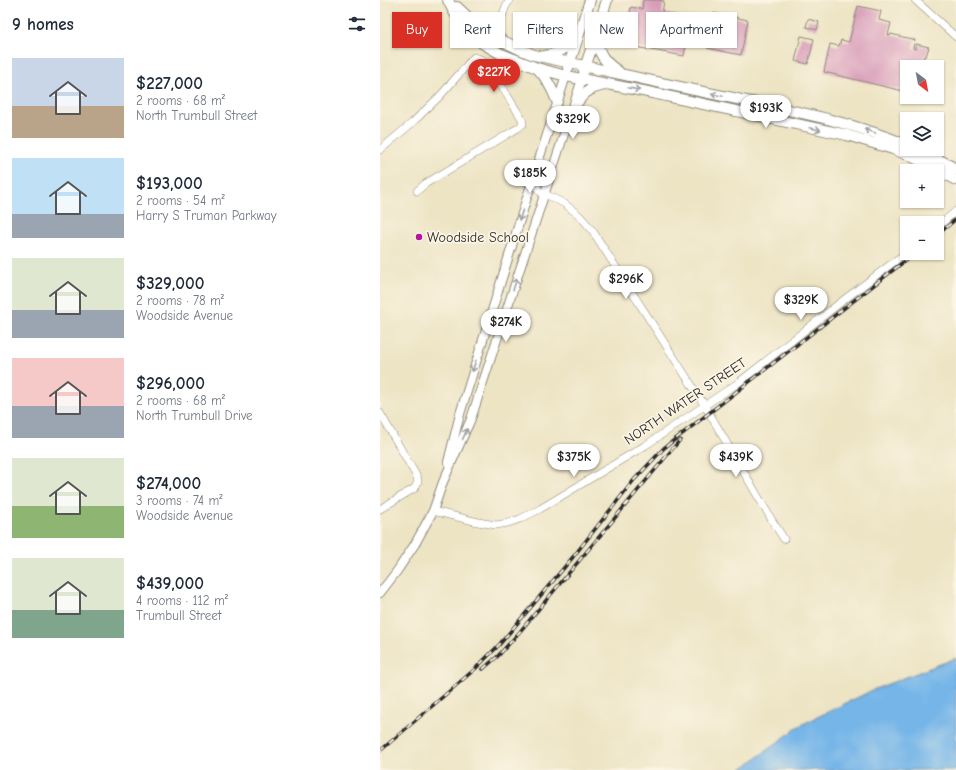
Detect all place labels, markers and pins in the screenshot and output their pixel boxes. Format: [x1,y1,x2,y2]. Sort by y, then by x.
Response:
pin: $227K [466,59,522,93]
pin: $193K [738,95,794,129]
pin: $329K [545,106,601,140]
pin: $185K [502,160,558,194]
place label: Woodside School [427,229,529,246]
marker: Woodside School [414,232,424,242]
pin: $296K [598,266,654,300]
pin: $329K [773,287,829,321]
pin: $274K [478,309,534,343]
pin: $375K [546,444,602,478]
pin: $439K [708,444,764,478]

